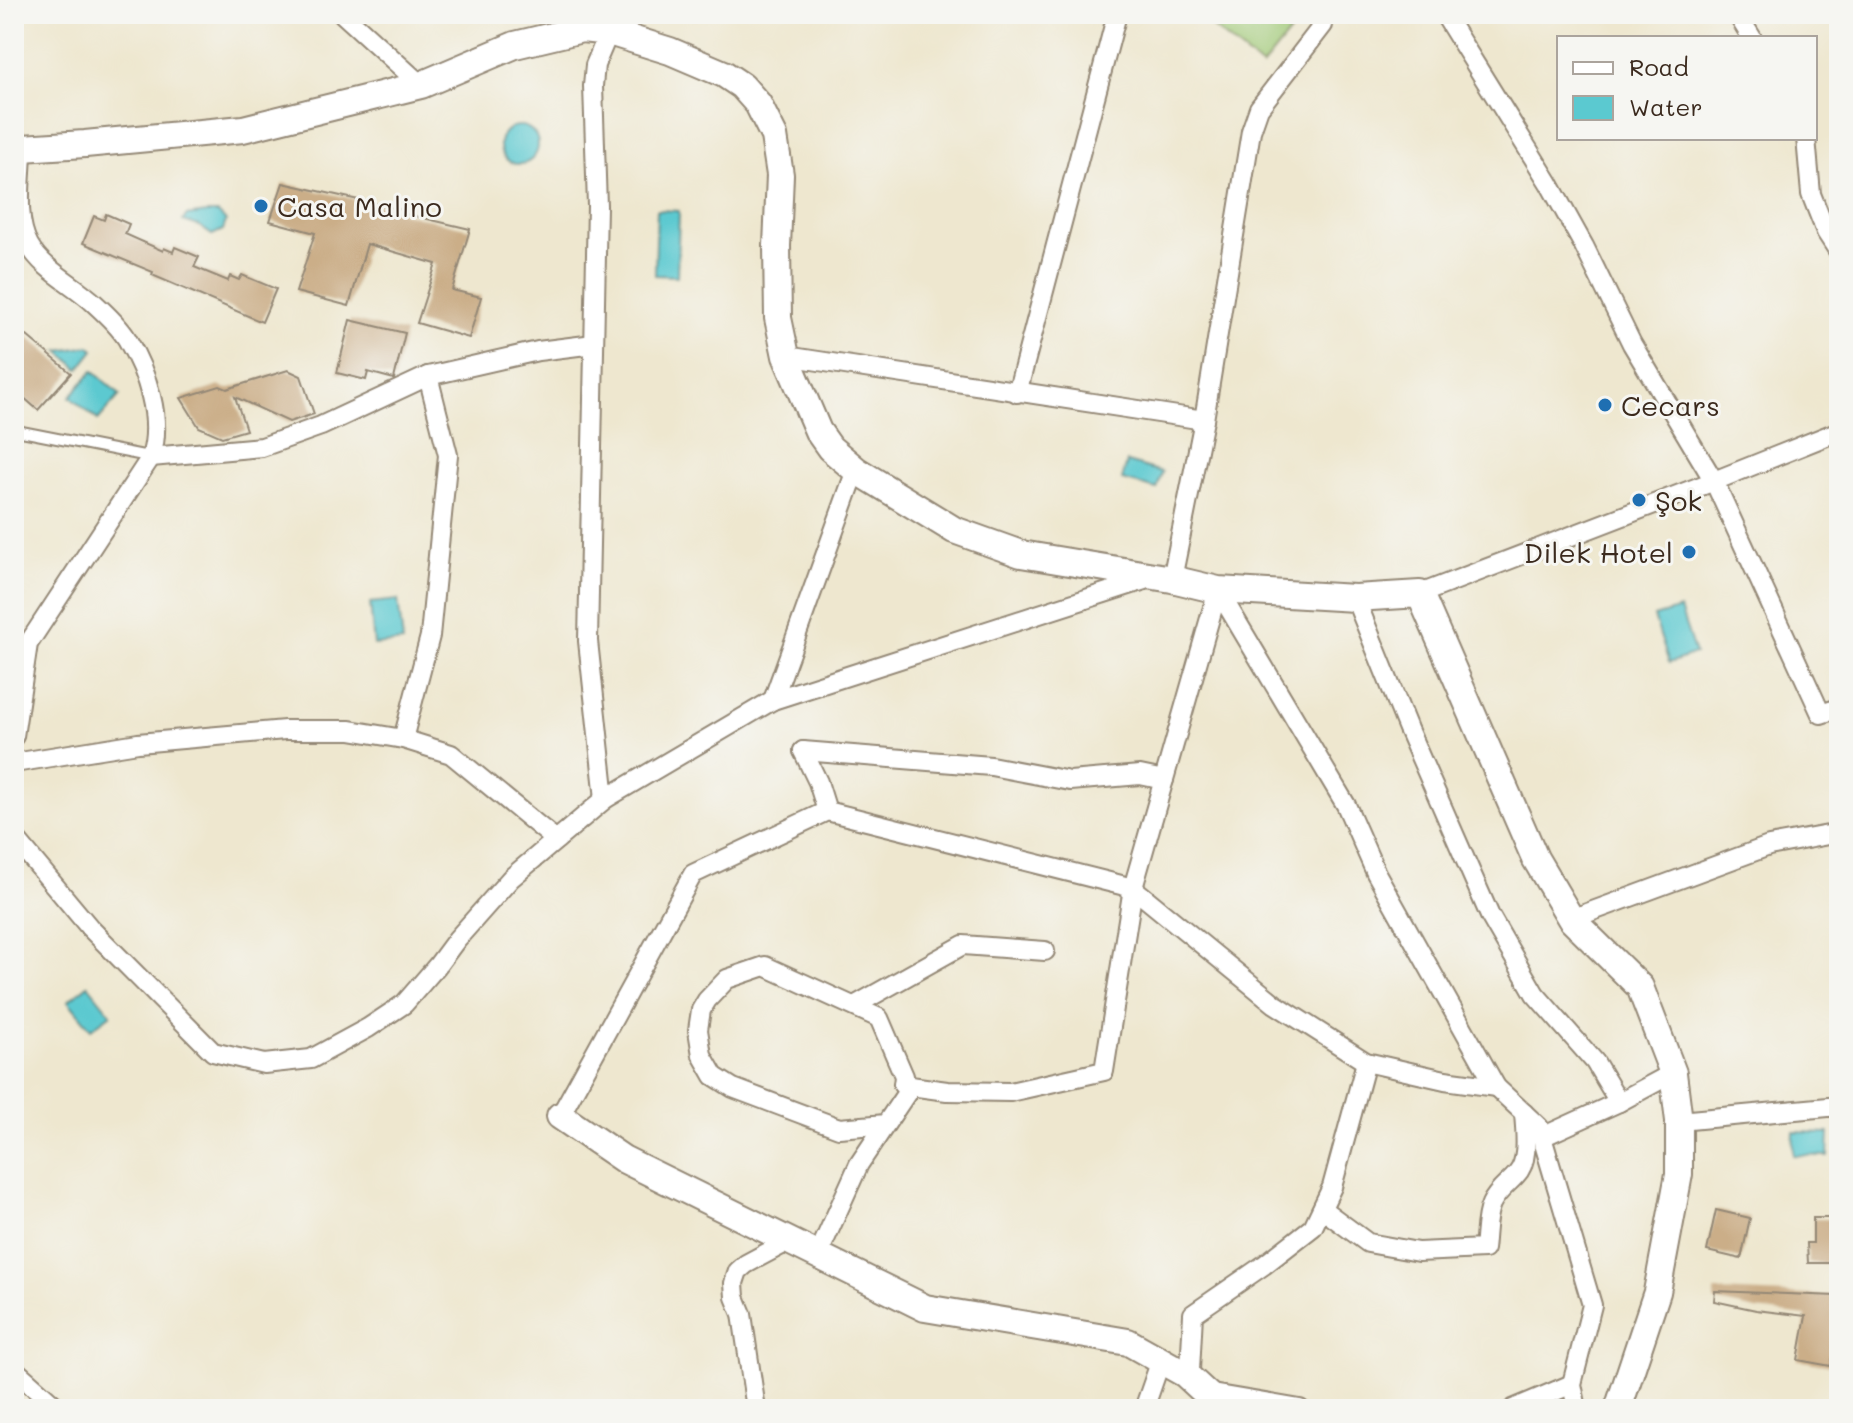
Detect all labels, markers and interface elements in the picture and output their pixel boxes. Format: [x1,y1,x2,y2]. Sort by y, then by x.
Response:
legend [1557,36,1817,140]
text: Road [1629,51,1689,82]
text: Water [1629,91,1703,122]
place label: Casa Malino [277,188,442,224]
marker: Casa Malino [252,197,270,215]
place label: Cecars [1621,387,1720,423]
marker: Cecars [1596,396,1614,414]
place label: Şok [1655,482,1702,518]
marker: Şok [1630,491,1648,509]
place label: Dilek Hotel [1524,534,1673,570]
marker: Dilek Hotel [1680,543,1698,561]

